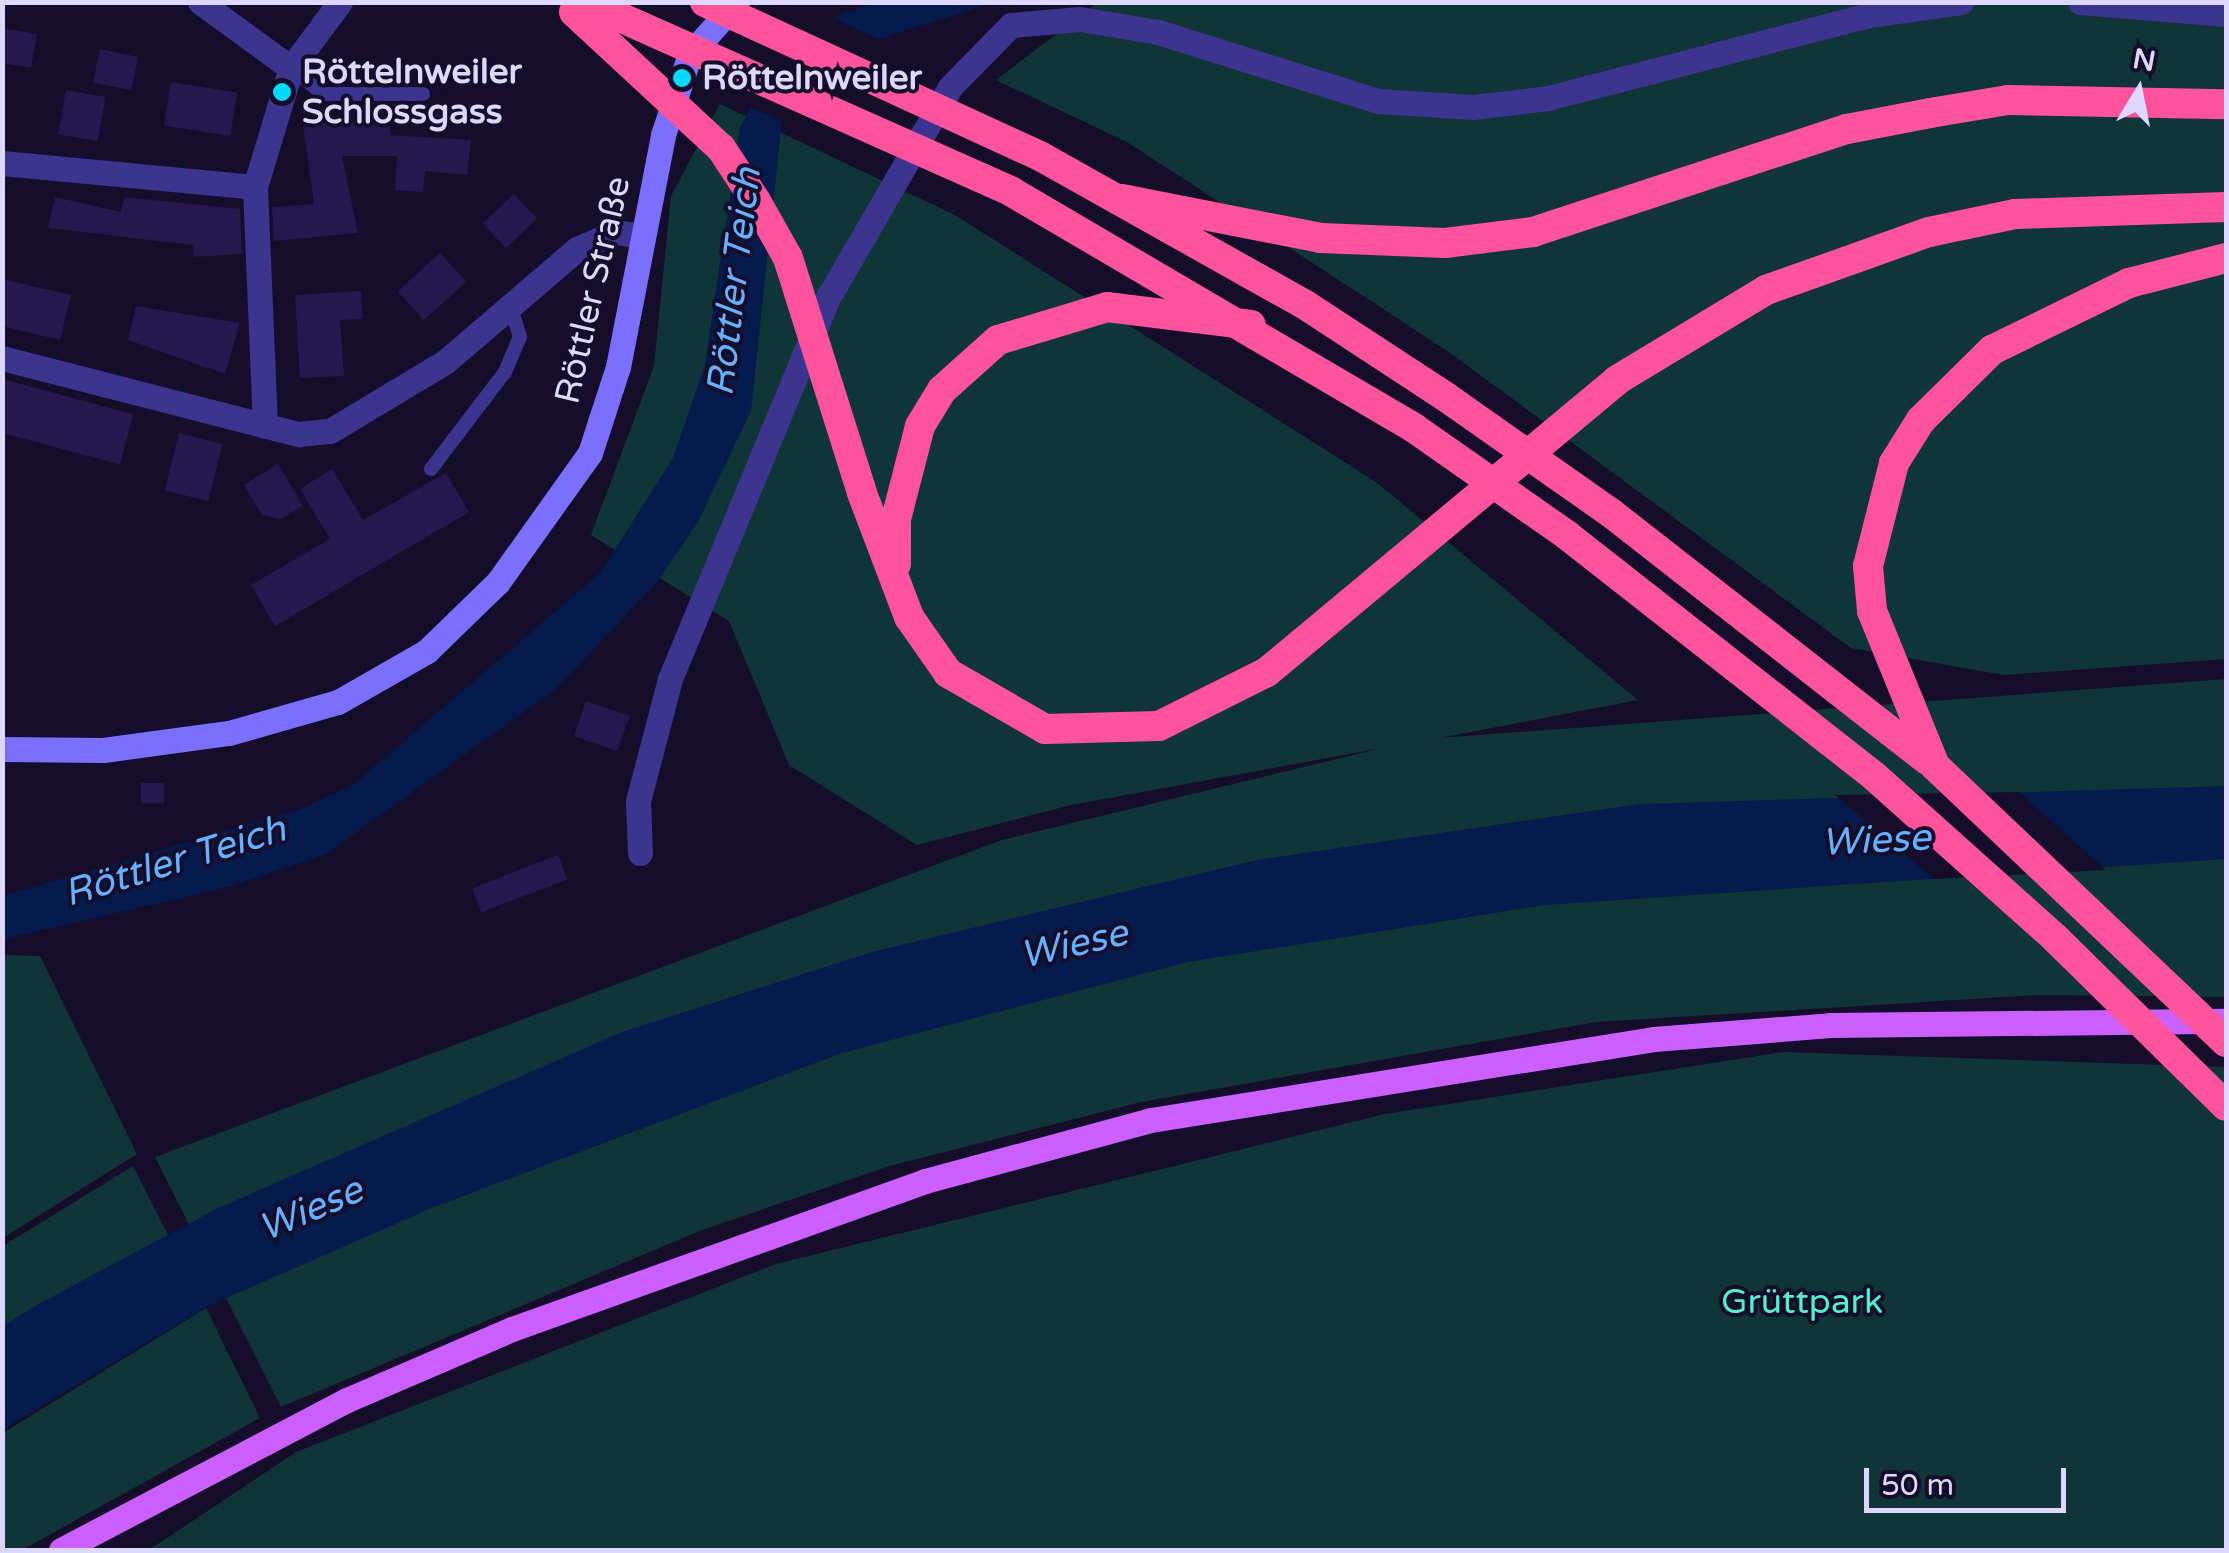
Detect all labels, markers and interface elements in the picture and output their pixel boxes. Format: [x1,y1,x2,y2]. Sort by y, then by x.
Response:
north arrow [2089,40,2189,140]
text: N [2130,42,2158,79]
place label: Röttelnweiler Schlossgass [302,51,522,133]
place label: Röttelnweiler [702,57,922,99]
marker: Röttelnweiler [671,67,693,89]
marker: Röttelnweiler Schlossgass [271,81,293,103]
water label: Röttler Teich [698,165,772,399]
street label: Röttler Straße [546,172,640,408]
water label: Röttler Teich [59,807,291,917]
water label: Wiese [1821,815,1931,867]
water label: Wiese [1016,911,1132,979]
water label: Wiese [252,1168,370,1252]
park label: Grüttpark [1721,1281,1883,1323]
scale bar [1869,1448,2072,1510]
text: 50 m [1881,1467,1954,1504]

